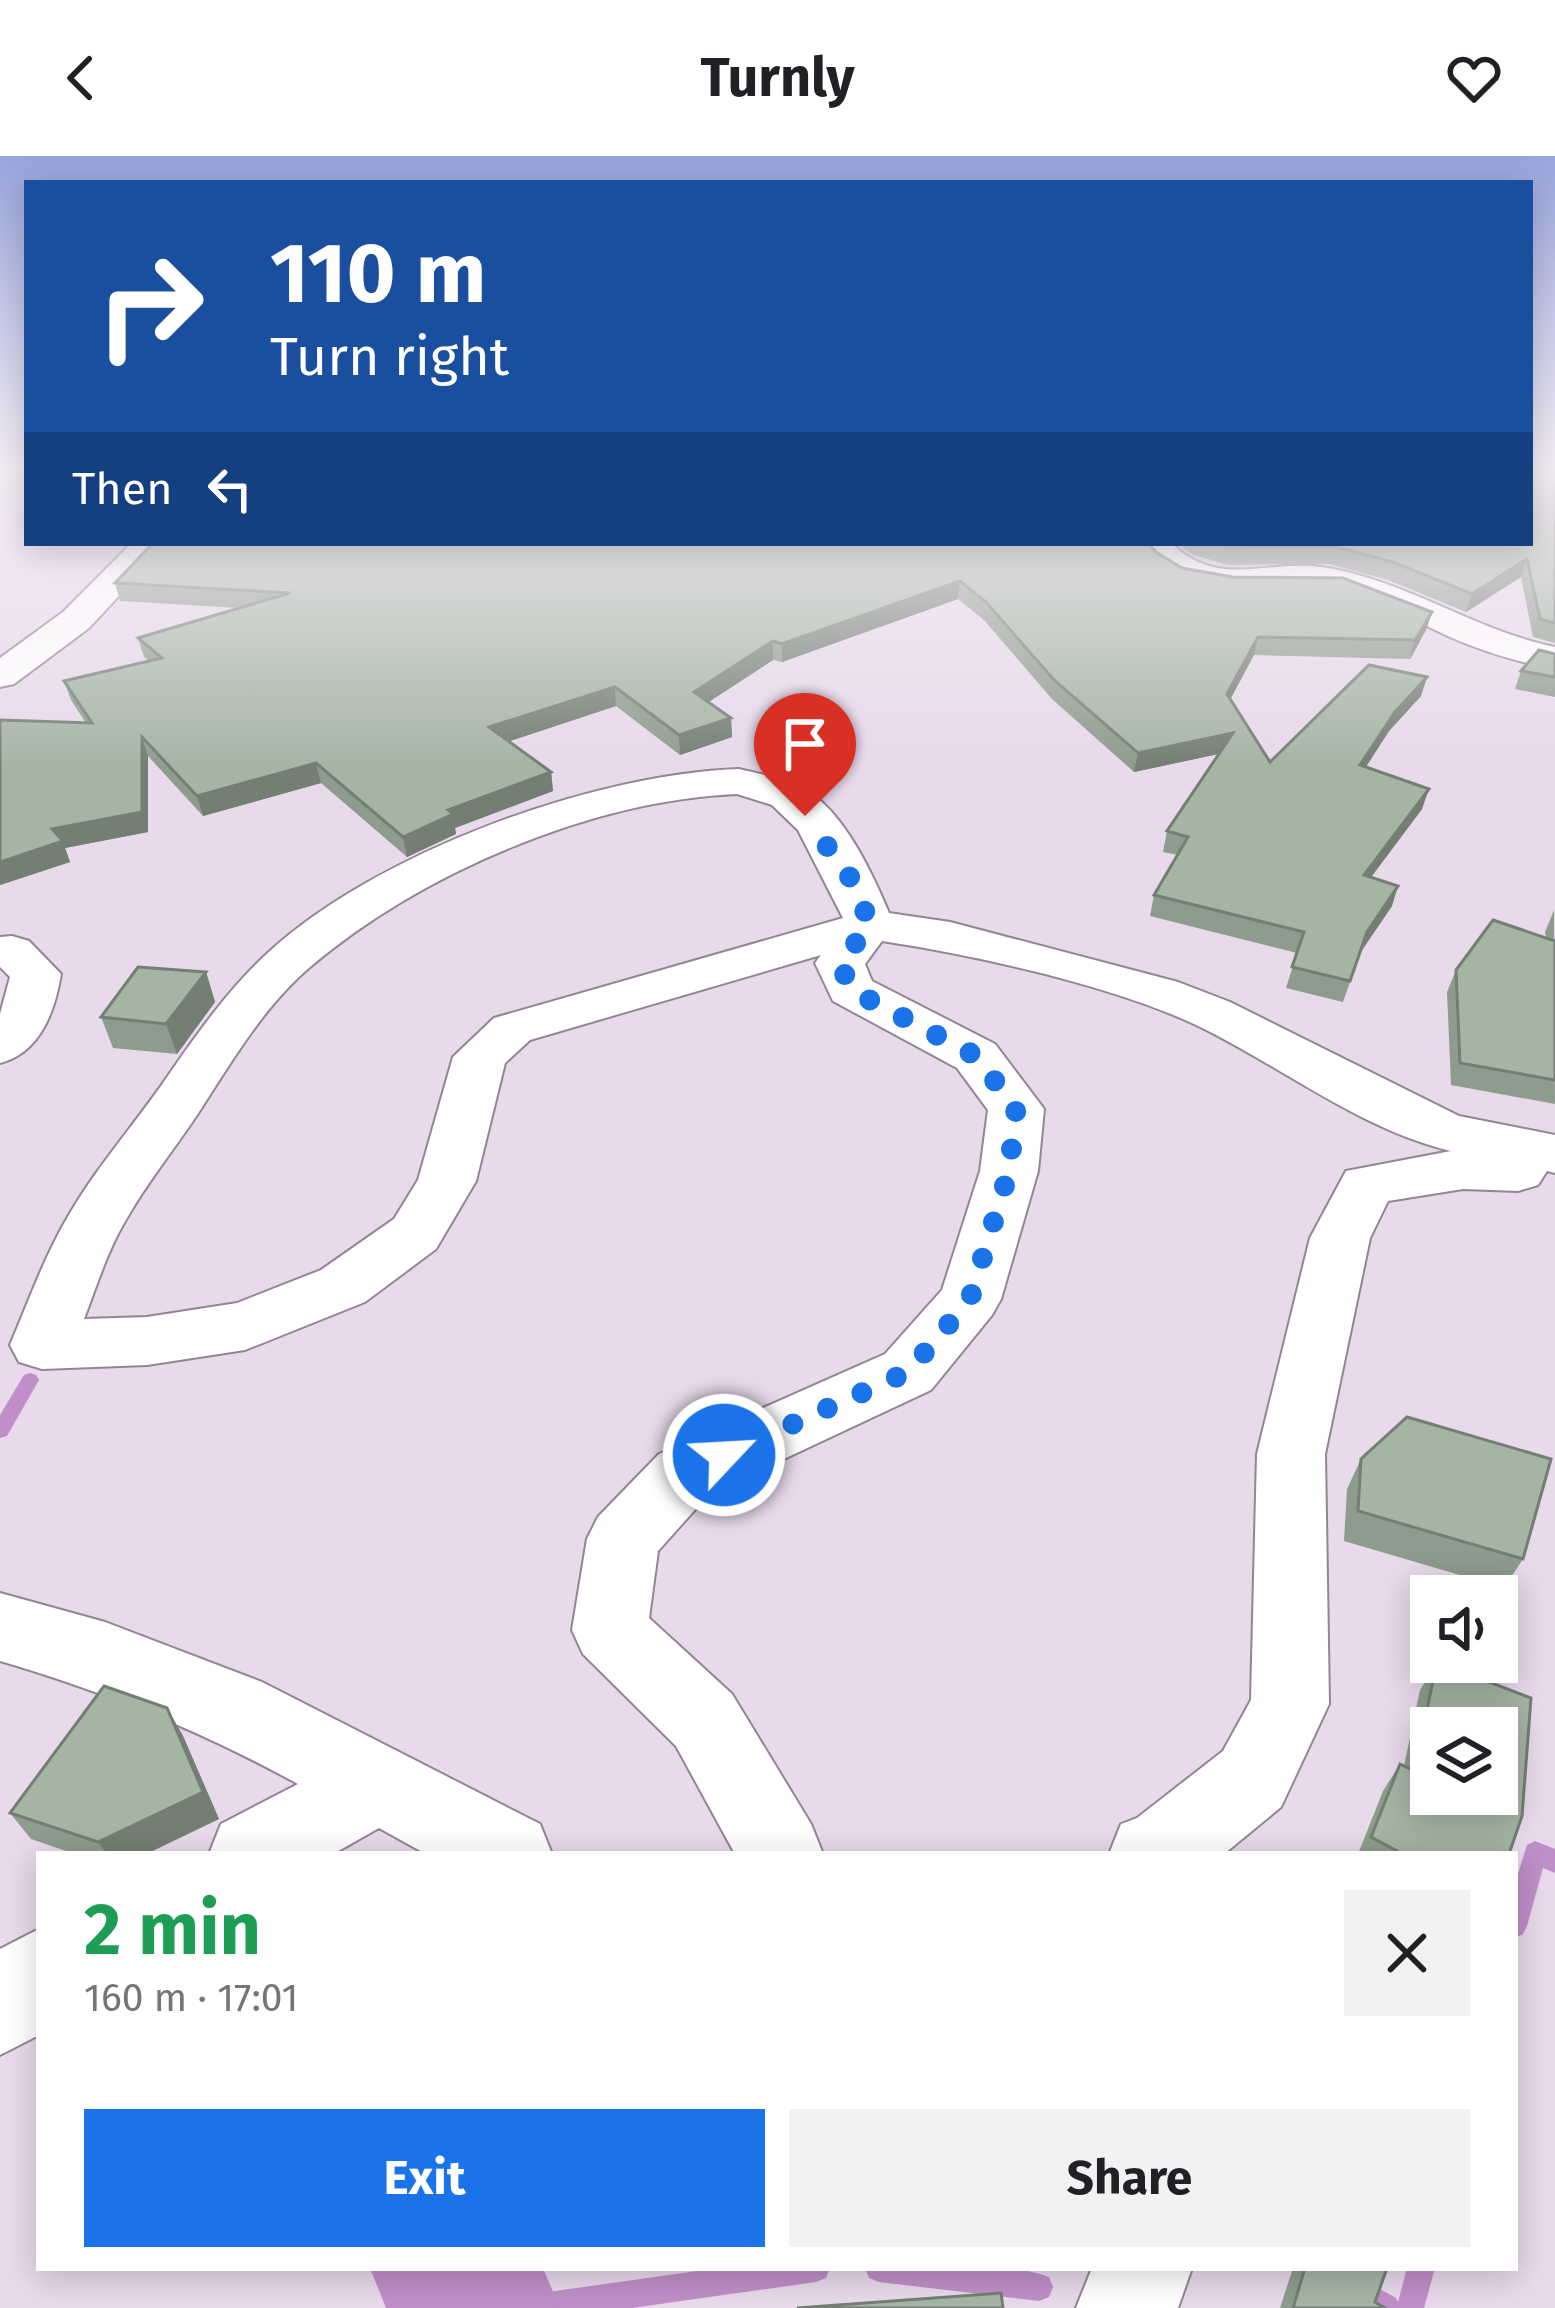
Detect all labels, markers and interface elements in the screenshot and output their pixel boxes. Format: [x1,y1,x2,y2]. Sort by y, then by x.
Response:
icon: back [48,45,114,111]
icon: heart [1441,45,1507,111]
text: Turnly [700,46,855,110]
text: 110 m [270,223,486,324]
icon: right [72,228,228,384]
text: Turn right [270,325,509,389]
icon: left [197,456,263,522]
text: Then [72,462,173,516]
pin [754,693,856,816]
icon: arrive [772,711,838,777]
position arrow [661,1392,787,1518]
map controls [1410,1575,1518,1815]
button: sound [1410,1575,1518,1683]
button: layers [1410,1707,1518,1815]
text: 2 min [84,1887,261,1973]
button: close [1344,1890,1470,2016]
text: 160 m · 17:01 [84,1975,298,2021]
button: Exit [84,2109,765,2247]
button: Share [789,2109,1470,2247]

